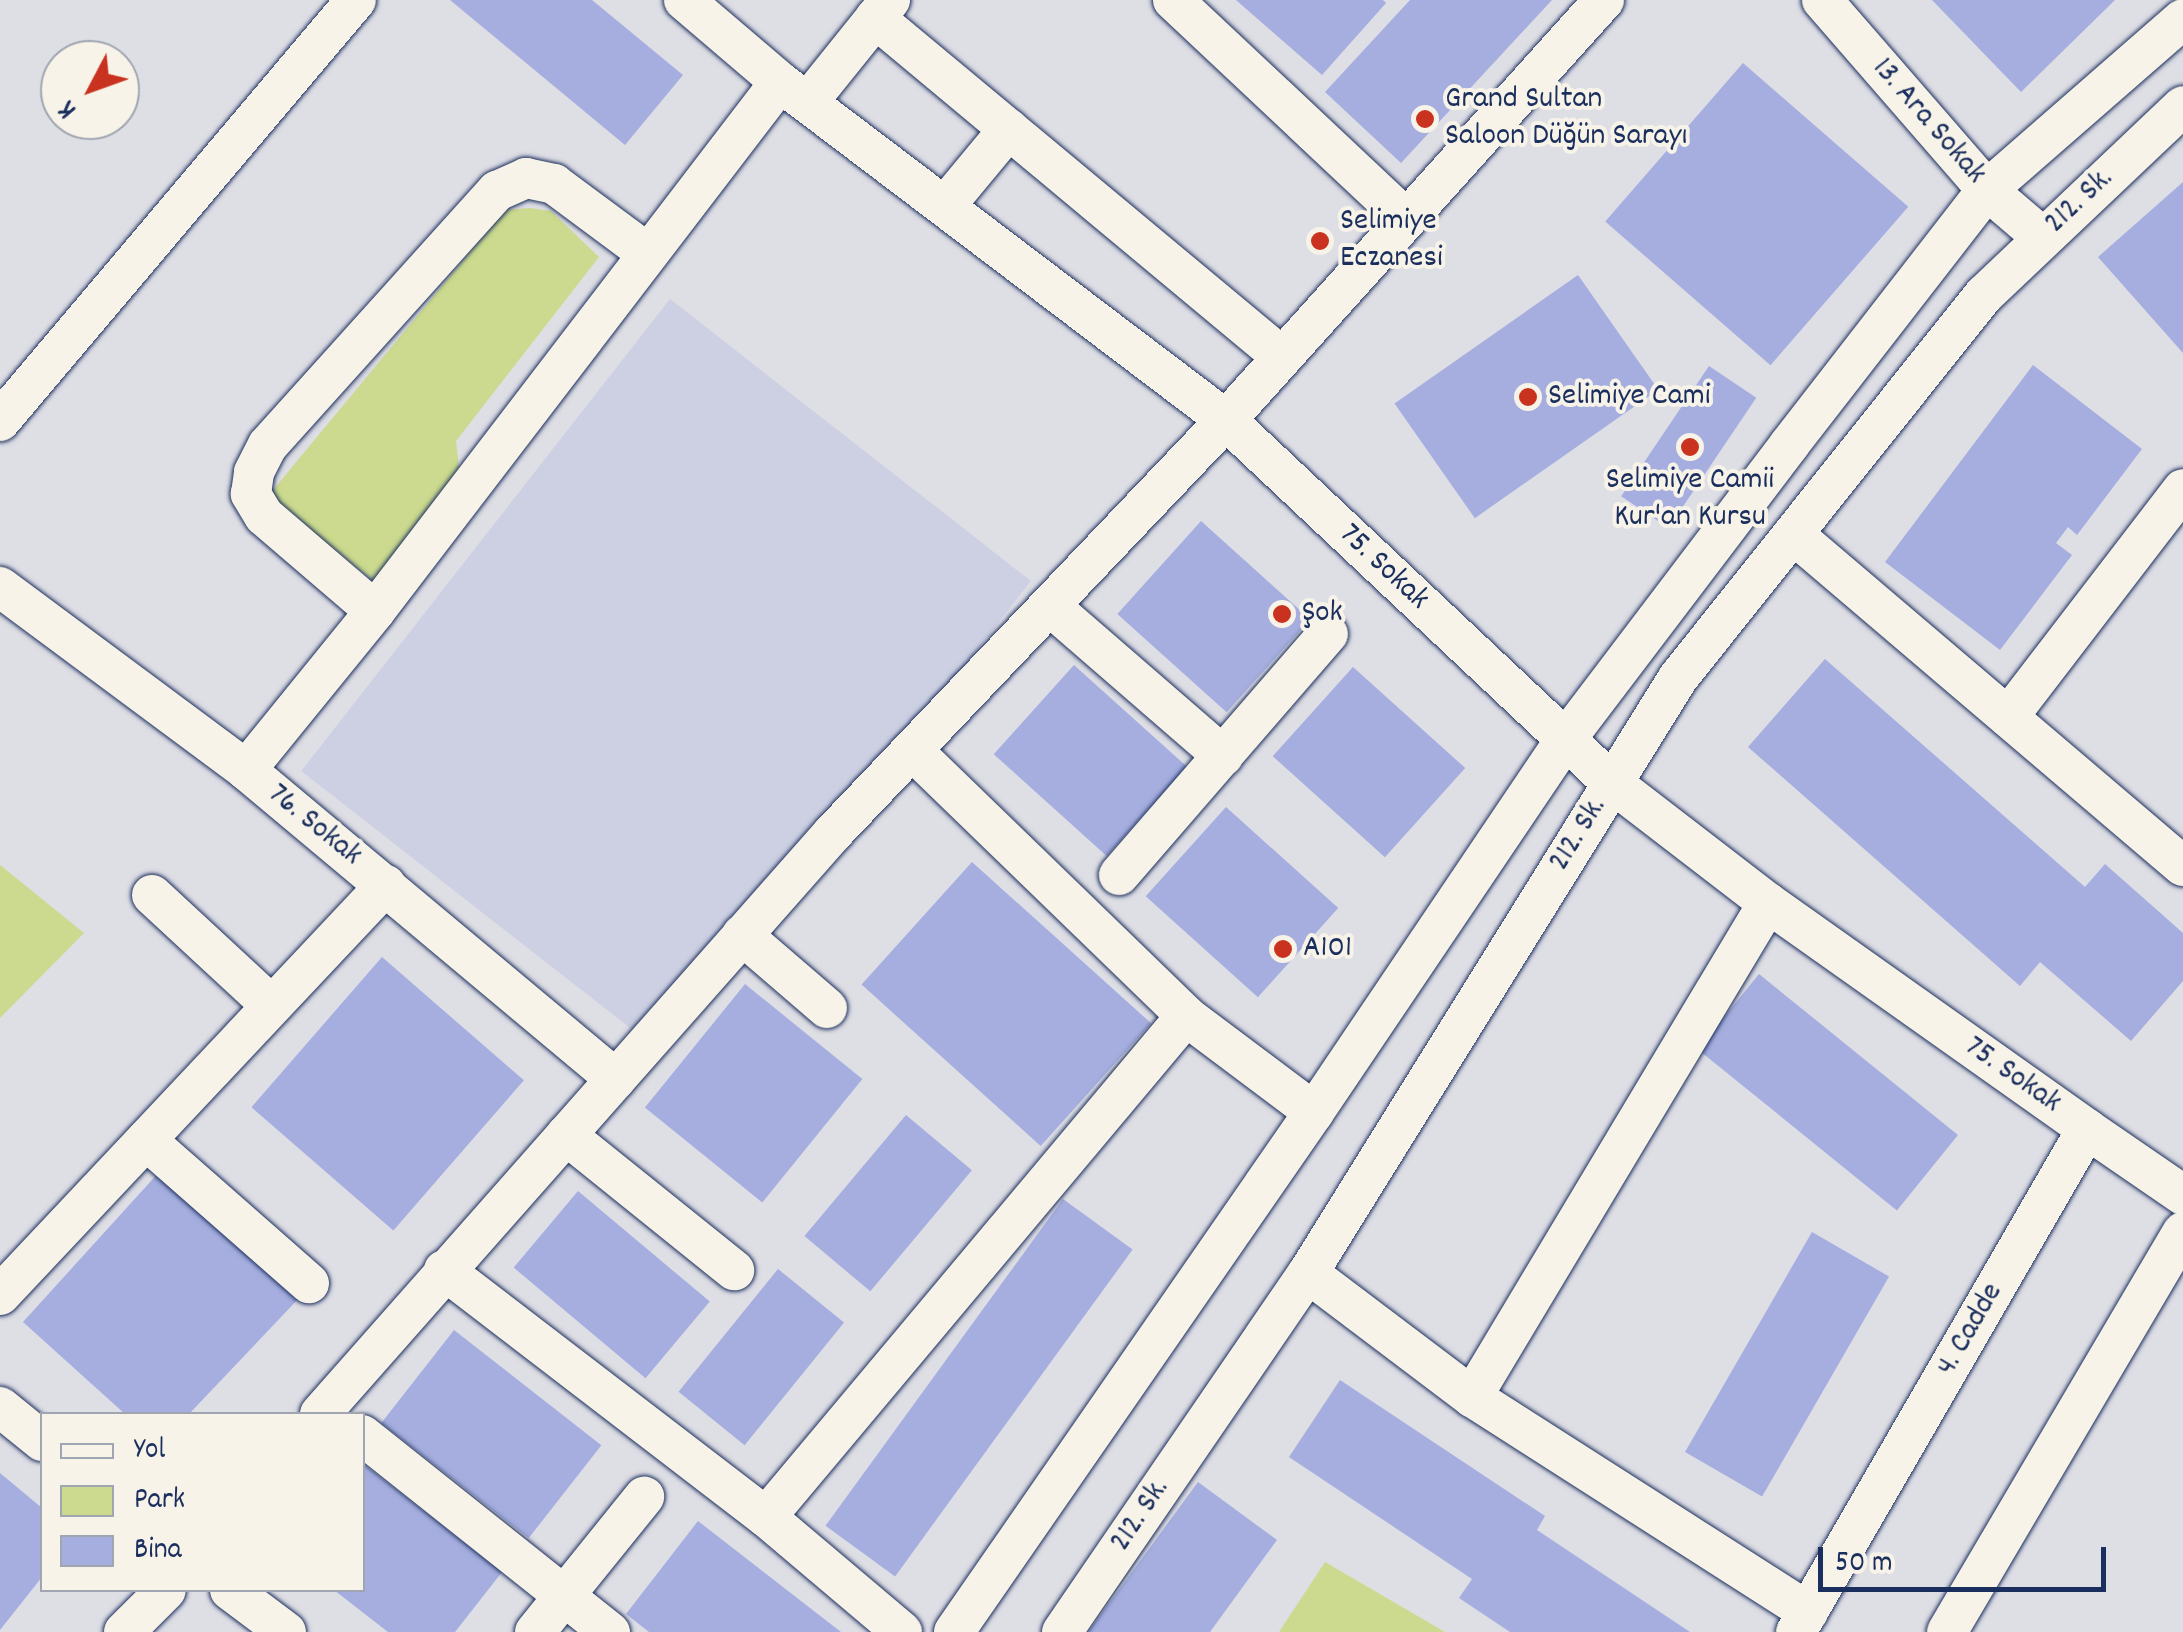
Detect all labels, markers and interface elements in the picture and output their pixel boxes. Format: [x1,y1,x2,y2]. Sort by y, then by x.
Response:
north arrow [40,40,140,140]
street label: 13. Ara Sokak [1863,51,1993,193]
place label: Grand Sultan Saloon Düğün Sarayı [1445,82,1687,157]
text: K [50,90,88,126]
marker: Grand Sultan Saloon Düğün Sarayı [1414,108,1436,130]
street label: 212. Sk. [2038,161,2122,243]
place label: Selimiye Eczanesi [1340,204,1443,279]
marker: Selimiye Eczanesi [1309,230,1331,252]
place label: Selimiye Cami [1548,378,1711,416]
marker: Selimiye Cami [1517,386,1539,408]
marker: Selimiye Camii Kur'an Kursu [1679,436,1701,458]
place label: Selimiye Camii Kur'an Kursu [1606,463,1774,538]
street label: 75. Sokak [1330,517,1436,619]
place label: Şok [1302,595,1343,633]
marker: Şok [1271,603,1293,625]
street label: 76. Sokak [259,776,369,876]
street label: 212. Sk. [1541,791,1617,879]
place label: A101 [1303,930,1352,968]
marker: A101 [1272,938,1294,960]
street label: 75. Sokak [1956,1029,2068,1123]
street label: 4. Cadde [1929,1277,2013,1383]
legend [40,1412,365,1592]
text: Yol [134,1430,165,1473]
street label: 212. Sk. [1103,1472,1179,1560]
text: Park [134,1480,185,1523]
scale bar [1823,1527,2110,1589]
text: Bina [134,1530,182,1573]
text: 50 m [1835,1543,1893,1586]

